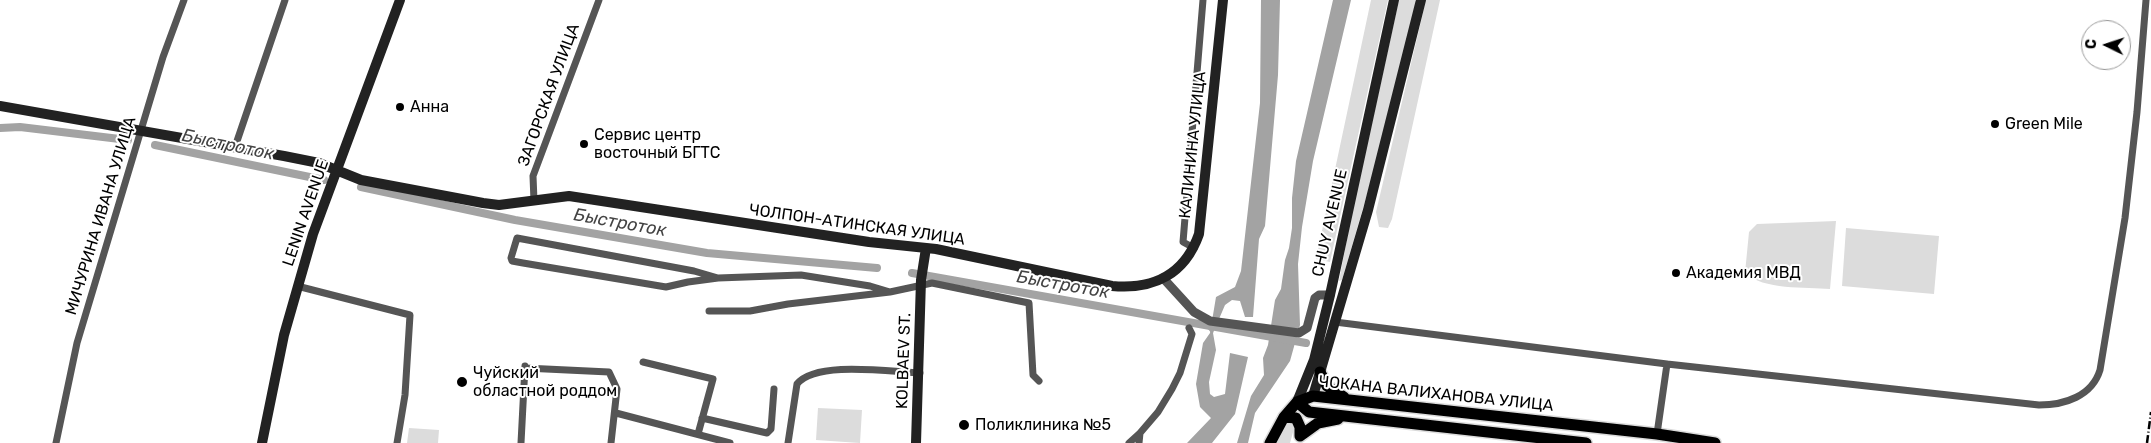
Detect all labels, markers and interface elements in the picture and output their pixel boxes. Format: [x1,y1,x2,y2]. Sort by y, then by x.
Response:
north arrow [2081,20,2131,70]
street label: ЗАГОРСКАЯ УЛИЦА [514,21,584,169]
text: С [2083,39,2100,49]
street label: КАЛИНИНА УЛИЦА [1176,70,1210,220]
place label: Анна [410,97,449,117]
marker: Анна [394,101,406,113]
street label: МИЧУРИНА ИВАНА УЛИЦА [62,114,140,318]
place label: Green Mile [2005,114,2083,134]
marker: Green Mile [1989,118,2001,130]
water label: Быстроток [180,125,276,165]
place label: Сервис центр восточный БГТС [594,125,720,163]
marker: Сервис центр восточный БГТС [578,138,590,150]
street label: LENIN AVENUE [279,157,333,269]
street label: CHUY AVENUE [1308,167,1352,279]
street label: ЧОЛПОН-АТИНСКАЯ УЛИЦА [748,200,966,250]
water label: Быстроток [572,204,668,242]
place label: Академия МВД [1686,263,1801,283]
water label: Быстроток [1015,266,1111,304]
marker: Академия МВД [1670,267,1682,279]
street label: KOLBAEV ST. [893,313,915,409]
place label: Чуйский областной роддом [473,363,617,401]
street label: ЧОКАНА ВАЛИХАНОВА УЛИЦА [1318,372,1554,416]
marker: Чуйский областной роддом [455,375,469,389]
place label: Поликлиника №5 [975,415,1111,435]
marker: Поликлиника №5 [957,418,971,432]

